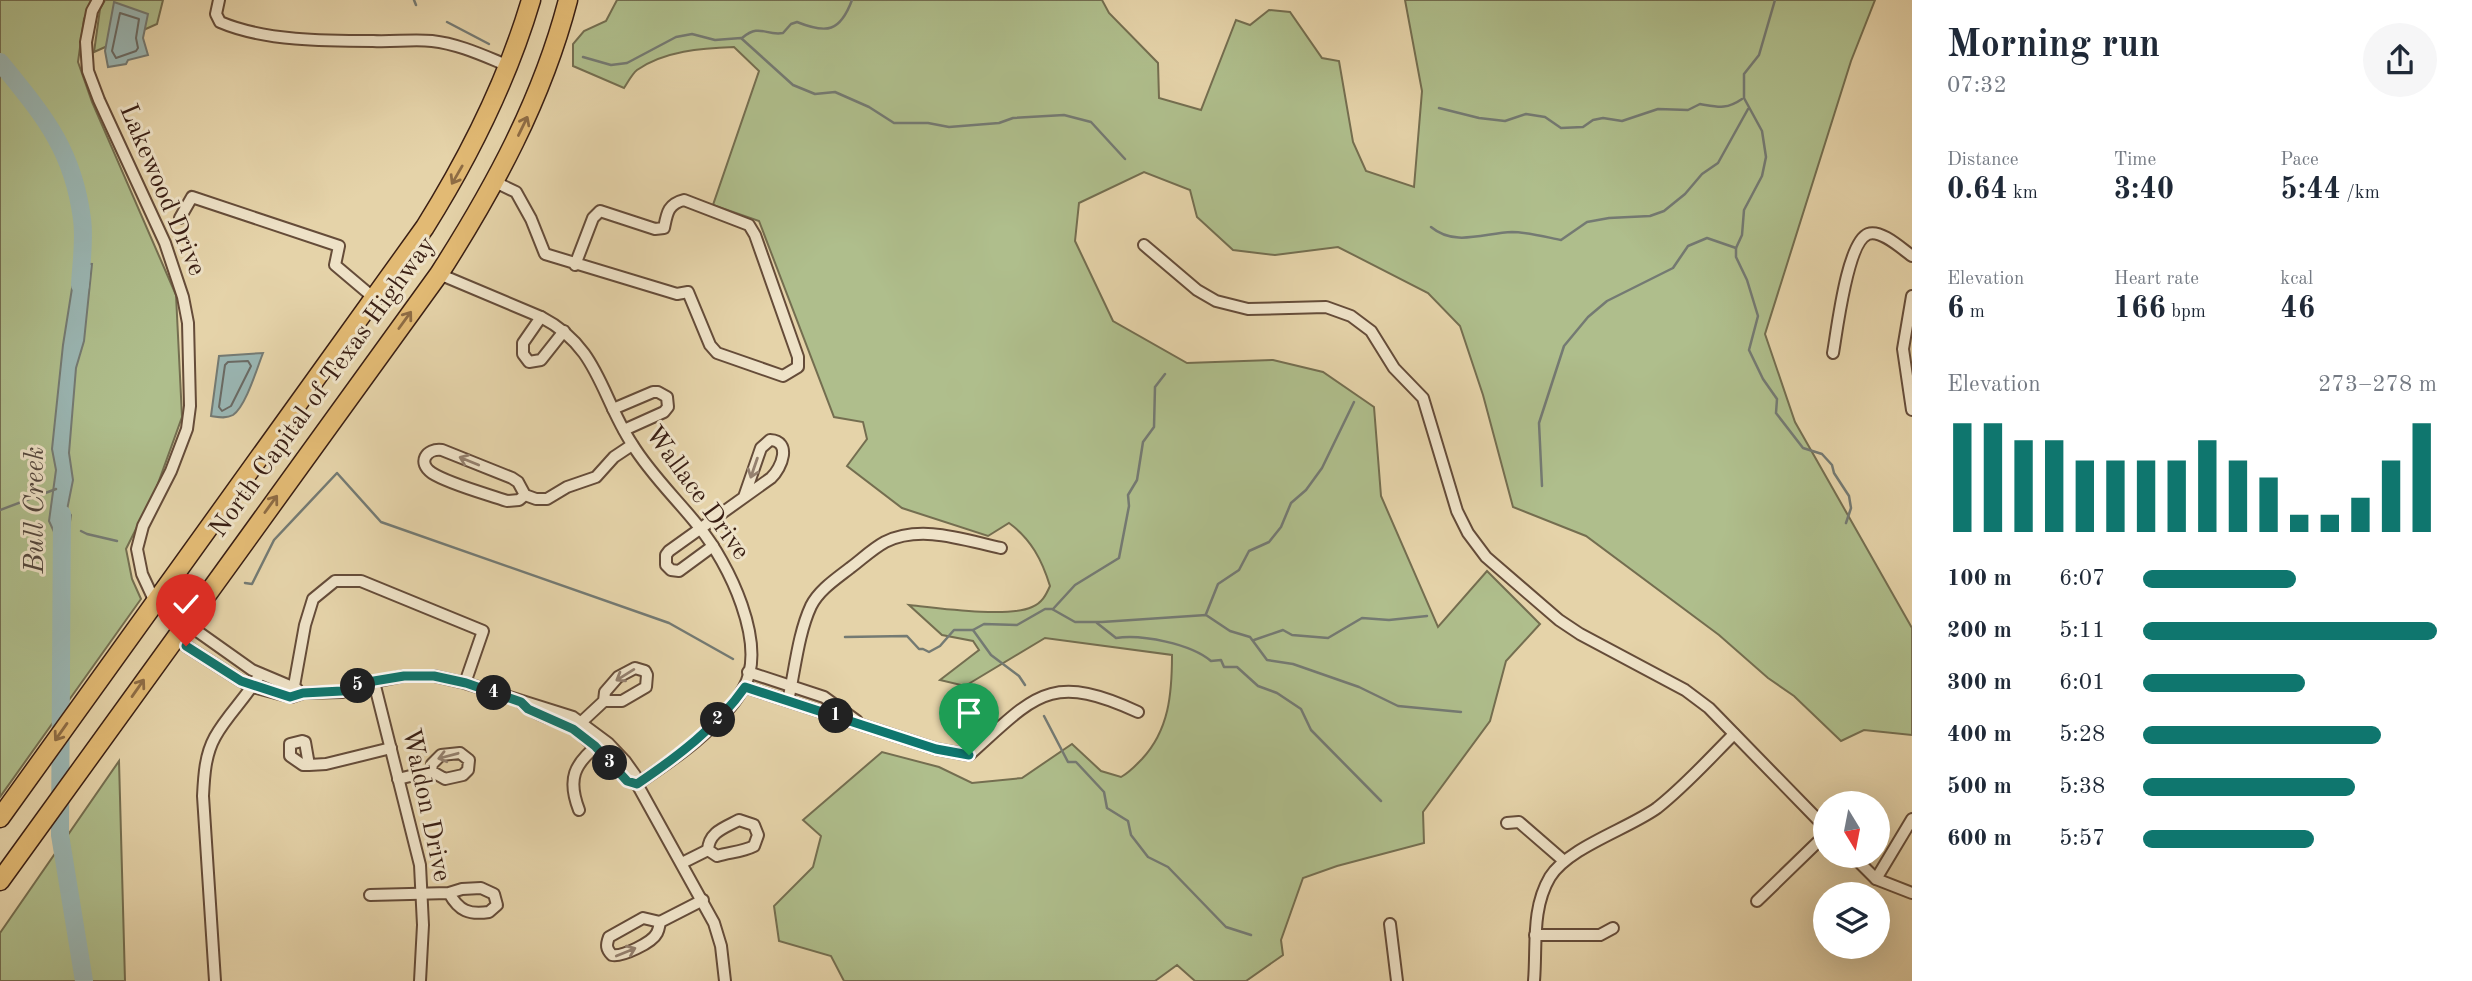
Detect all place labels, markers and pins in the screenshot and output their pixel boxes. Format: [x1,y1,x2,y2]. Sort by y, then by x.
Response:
pin [156,574,216,646]
pin: 5 [340,668,376,704]
pin: 4 [476,676,512,710]
pin [939,683,999,755]
pin: 1 [818,698,854,734]
pin: 2 [700,702,736,738]
pin: 3 [592,746,628,780]

